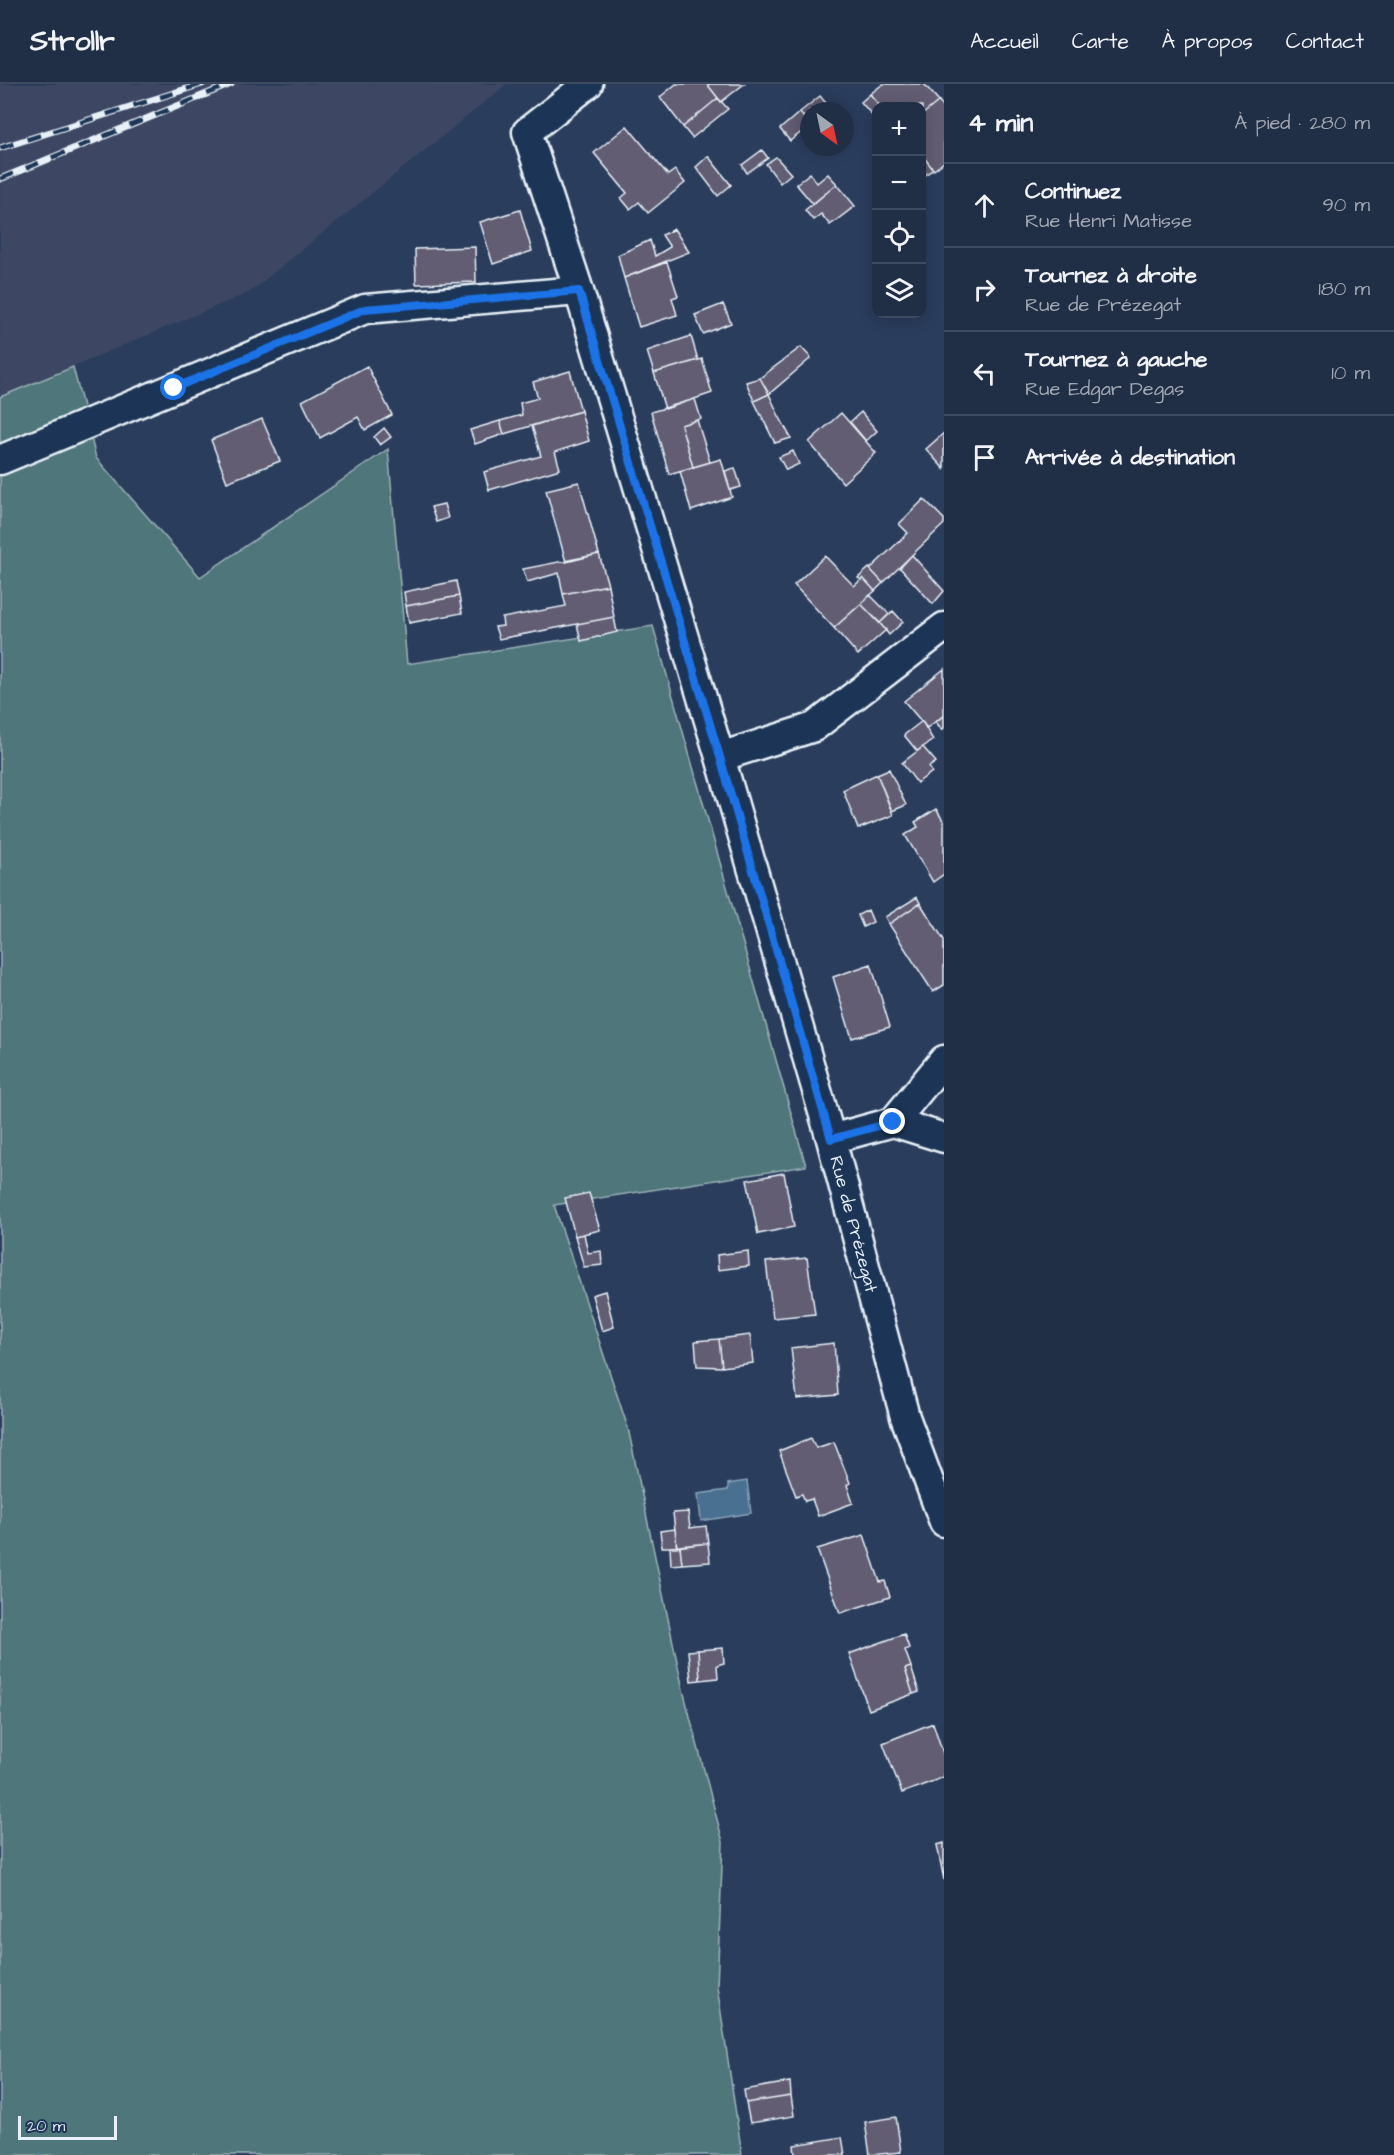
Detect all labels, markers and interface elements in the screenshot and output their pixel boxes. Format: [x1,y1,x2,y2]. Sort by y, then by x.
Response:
text: Strollr [30,22,115,61]
text: Accueil [970,27,1039,56]
text: Carte [1072,27,1129,56]
text: À propos [1162,27,1253,56]
text: Contact [1286,27,1364,56]
north arrow [800,102,854,156]
map controls [872,102,926,318]
button: + [872,102,926,156]
text: 4 min [968,105,1033,141]
text: À pied · 280 m [1235,109,1370,137]
button: − [872,156,926,210]
text: Continuez [1025,176,1121,207]
icon: ahead [968,189,1001,222]
text: 90 m [1322,191,1370,219]
text: Rue Henri Matisse [1025,207,1192,235]
button: locate [872,210,926,264]
text: Tournez à droite [1025,260,1197,291]
button: layers [872,264,926,318]
icon: right [968,273,1001,306]
text: 180 m [1318,275,1370,303]
text: Rue de Prézegat [1025,291,1181,319]
text: Tournez à gauche [1025,344,1207,375]
icon: left [968,357,1001,390]
text: 10 m [1331,359,1370,387]
route start [160,374,186,400]
text: Rue Edgar Degas [1025,375,1184,403]
icon: arrive [968,441,1001,474]
text: Arrivée à destination [1025,442,1235,473]
route end [879,1108,905,1134]
street label: Rue de Prézegat [822,1153,884,1296]
scale bar [18,2113,117,2140]
text: 20 m [27,2115,65,2137]

